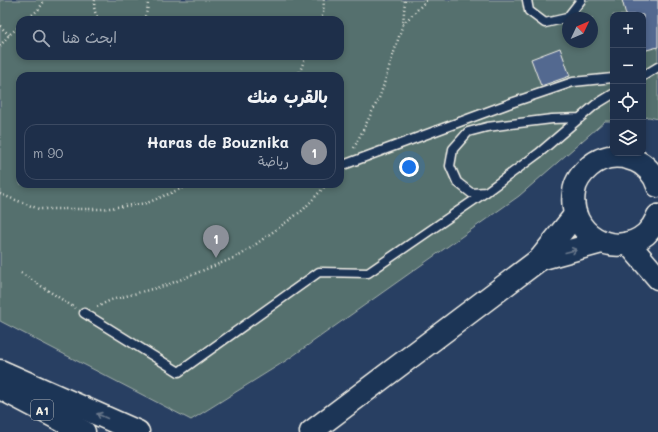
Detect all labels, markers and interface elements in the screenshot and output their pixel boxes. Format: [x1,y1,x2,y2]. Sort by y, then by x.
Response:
north arrow [562,12,598,48]
map controls [610,12,646,156]
button: + [610,12,646,48]
search box [16,16,344,60]
icon: search [30,27,52,49]
text: ابحث هنا [62,27,117,47]
button: − [610,48,646,84]
button: locate [610,84,646,120]
text: بالقرب منك [247,85,328,107]
button: layers [610,120,646,156]
text: Haras de Bouznika [147,132,289,152]
text: 90 m [33,144,63,161]
text: 1 [311,144,317,161]
text: رياضة [258,152,289,169]
your location [399,157,419,177]
pin: 1 [203,225,229,258]
one-way arrow [564,246,577,254]
road number: A1 [31,400,53,420]
one-way arrow [97,412,109,420]

